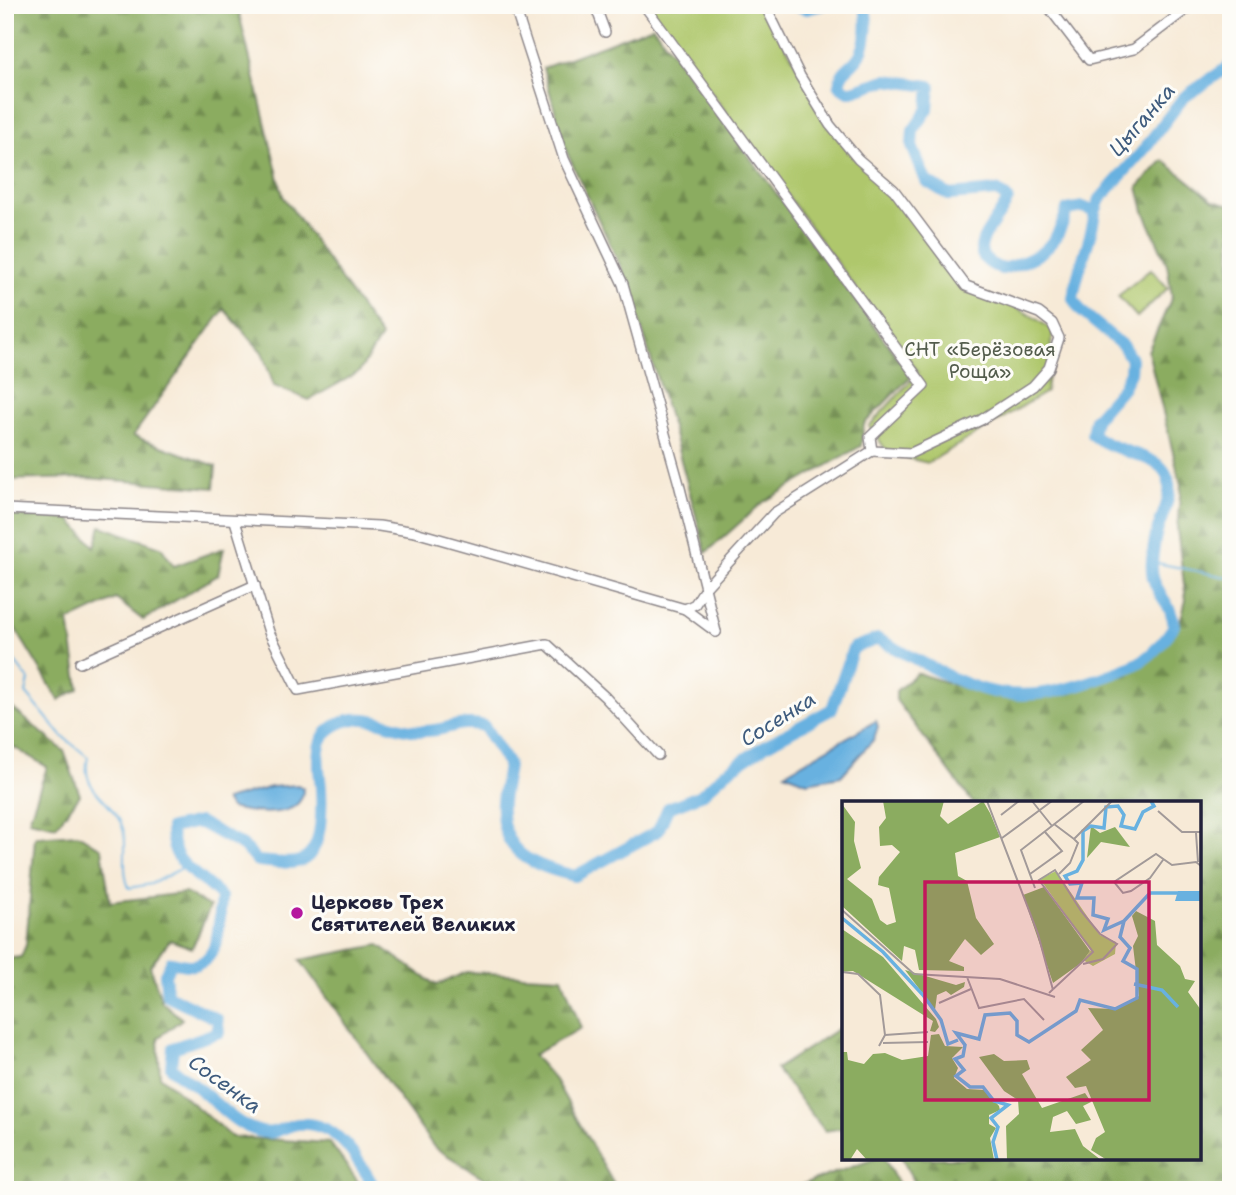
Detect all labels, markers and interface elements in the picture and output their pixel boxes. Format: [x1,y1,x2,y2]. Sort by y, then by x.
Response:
water label: Цыганка [1102,77,1182,163]
park label: СНТ «Берёзовая Роща» [904,337,1056,384]
water label: Сосенка [735,685,821,753]
inset map [842,801,1201,1160]
place label: Церковь Трех Святителей Великих [311,890,516,937]
marker: Церковь Трех Святителей Великих [289,905,305,921]
water label: Сосенка [183,1048,267,1120]

